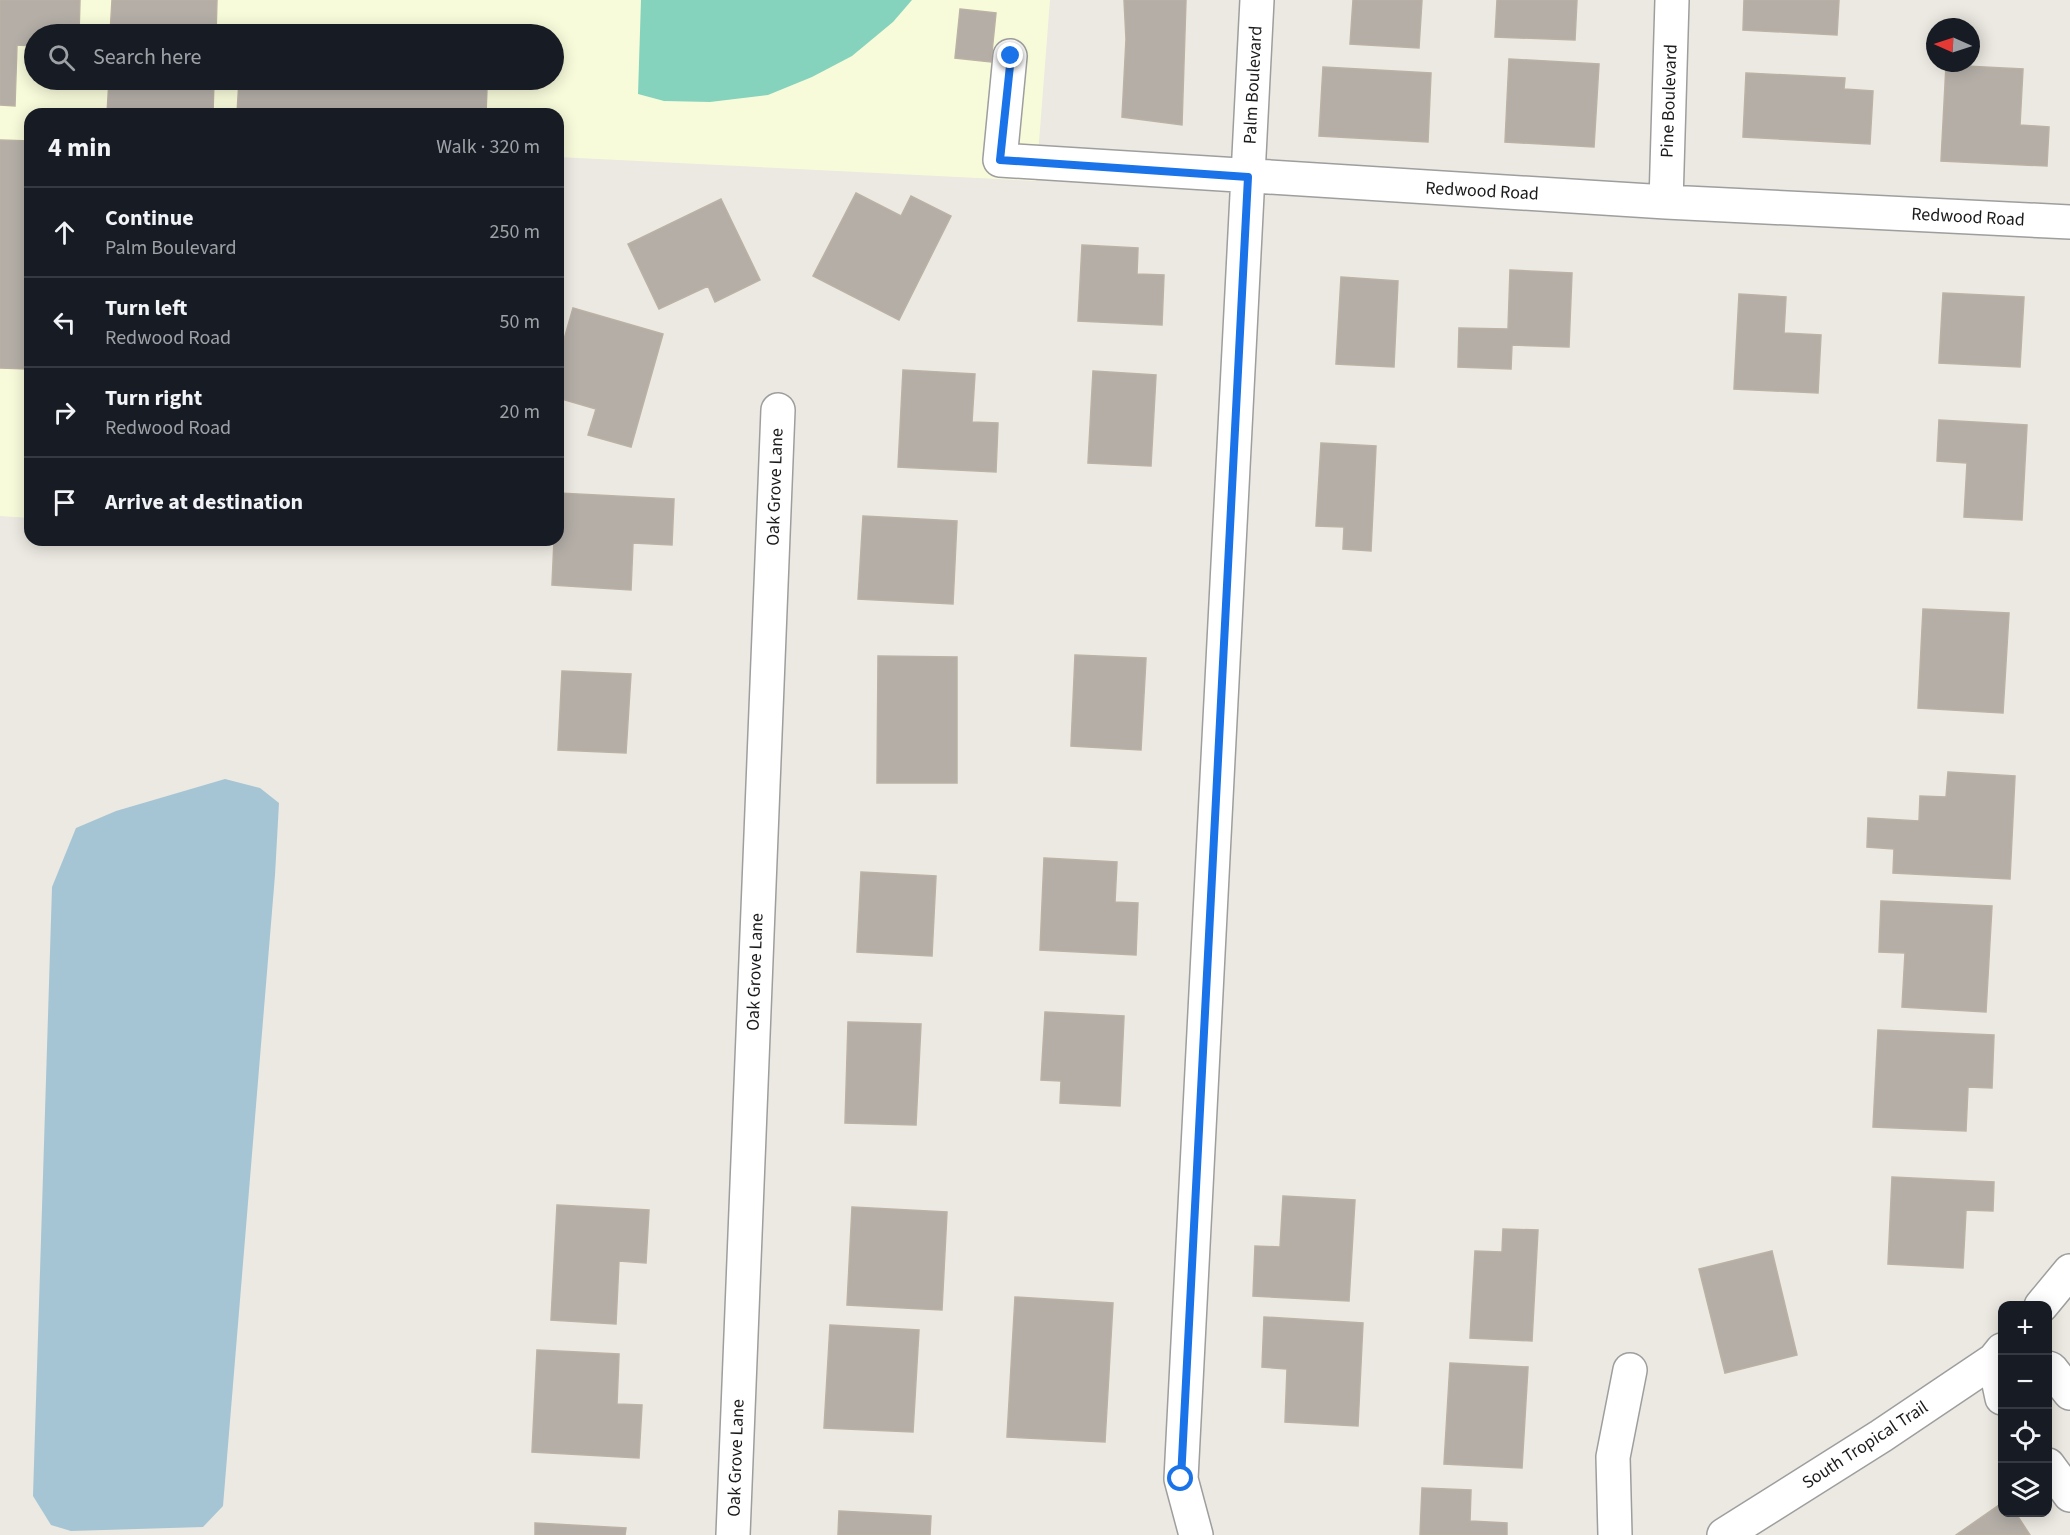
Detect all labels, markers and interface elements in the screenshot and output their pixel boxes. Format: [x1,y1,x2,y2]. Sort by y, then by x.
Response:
north arrow [1926,18,1980,72]
search box [24,24,564,90]
street label: Palm Boulevard [1237,25,1269,145]
icon: search [45,41,78,74]
text: Search here [93,41,201,73]
route end [997,42,1023,68]
street label: Pine Boulevard [1655,44,1683,158]
text: 4 min [48,129,111,166]
text: Walk · 320 m [436,133,540,161]
street label: Redwood Road [1425,176,1539,206]
text: Continue [105,202,194,234]
street label: Redwood Road [1911,202,2025,232]
icon: ahead [48,216,81,249]
text: 250 m [490,218,540,246]
text: Palm Boulevard [105,234,237,262]
text: Turn left [105,292,187,324]
icon: left [48,306,81,339]
text: 50 m [500,308,540,336]
text: Redwood Road [105,324,231,352]
text: Turn right [105,382,202,414]
icon: right [48,396,81,429]
text: 20 m [500,398,540,426]
text: Redwood Road [105,414,231,442]
street label: Oak Grove Lane [760,428,790,546]
icon: arrive [48,486,81,519]
text: Arrive at destination [105,486,303,518]
street label: Oak Grove Lane [740,913,770,1031]
map controls [1998,1301,2052,1517]
button: + [1998,1301,2052,1355]
button: − [1998,1355,2052,1409]
street label: South Tropical Trail [1797,1395,1933,1495]
street label: Oak Grove Lane [721,1399,751,1517]
button: locate [1998,1409,2052,1463]
button: layers [1998,1463,2052,1517]
route start [1167,1465,1193,1491]

